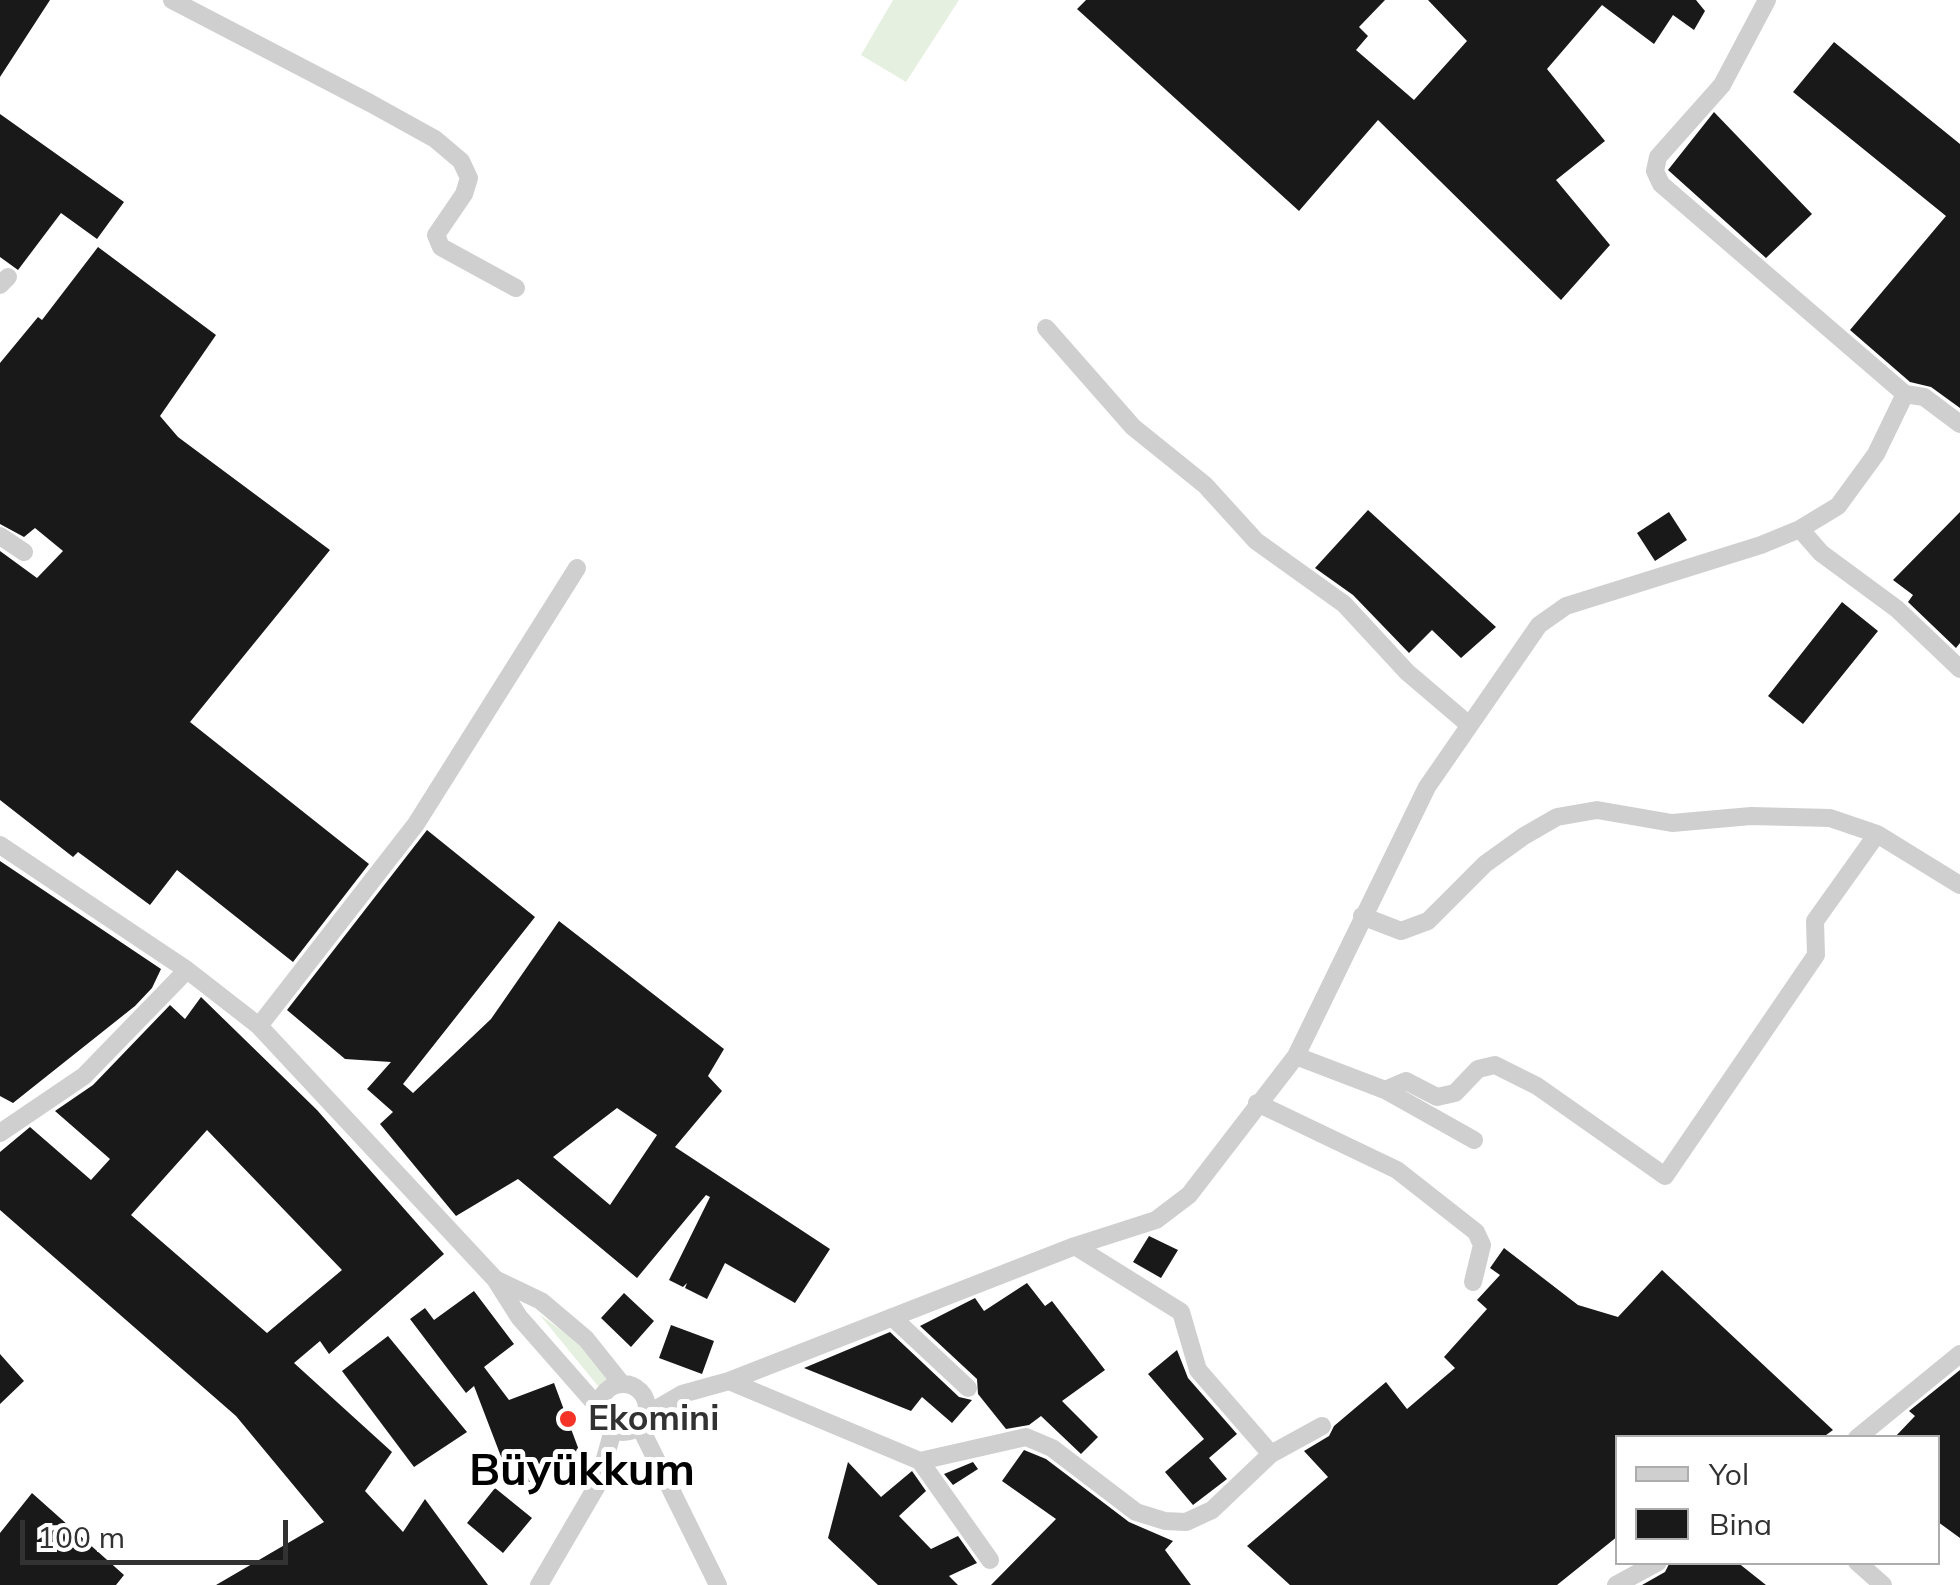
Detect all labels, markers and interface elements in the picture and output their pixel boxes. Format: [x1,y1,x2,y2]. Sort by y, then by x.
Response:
place label: Ekomini [588,1398,719,1440]
marker: Ekomini [557,1408,579,1430]
legend [1615,1435,1940,1565]
district label: Büyükkum [469,1444,695,1498]
text: Yol [1709,1455,1749,1493]
scale bar [25,1500,292,1562]
text: Bina [1709,1505,1772,1543]
text: 100 m [37,1518,125,1556]

